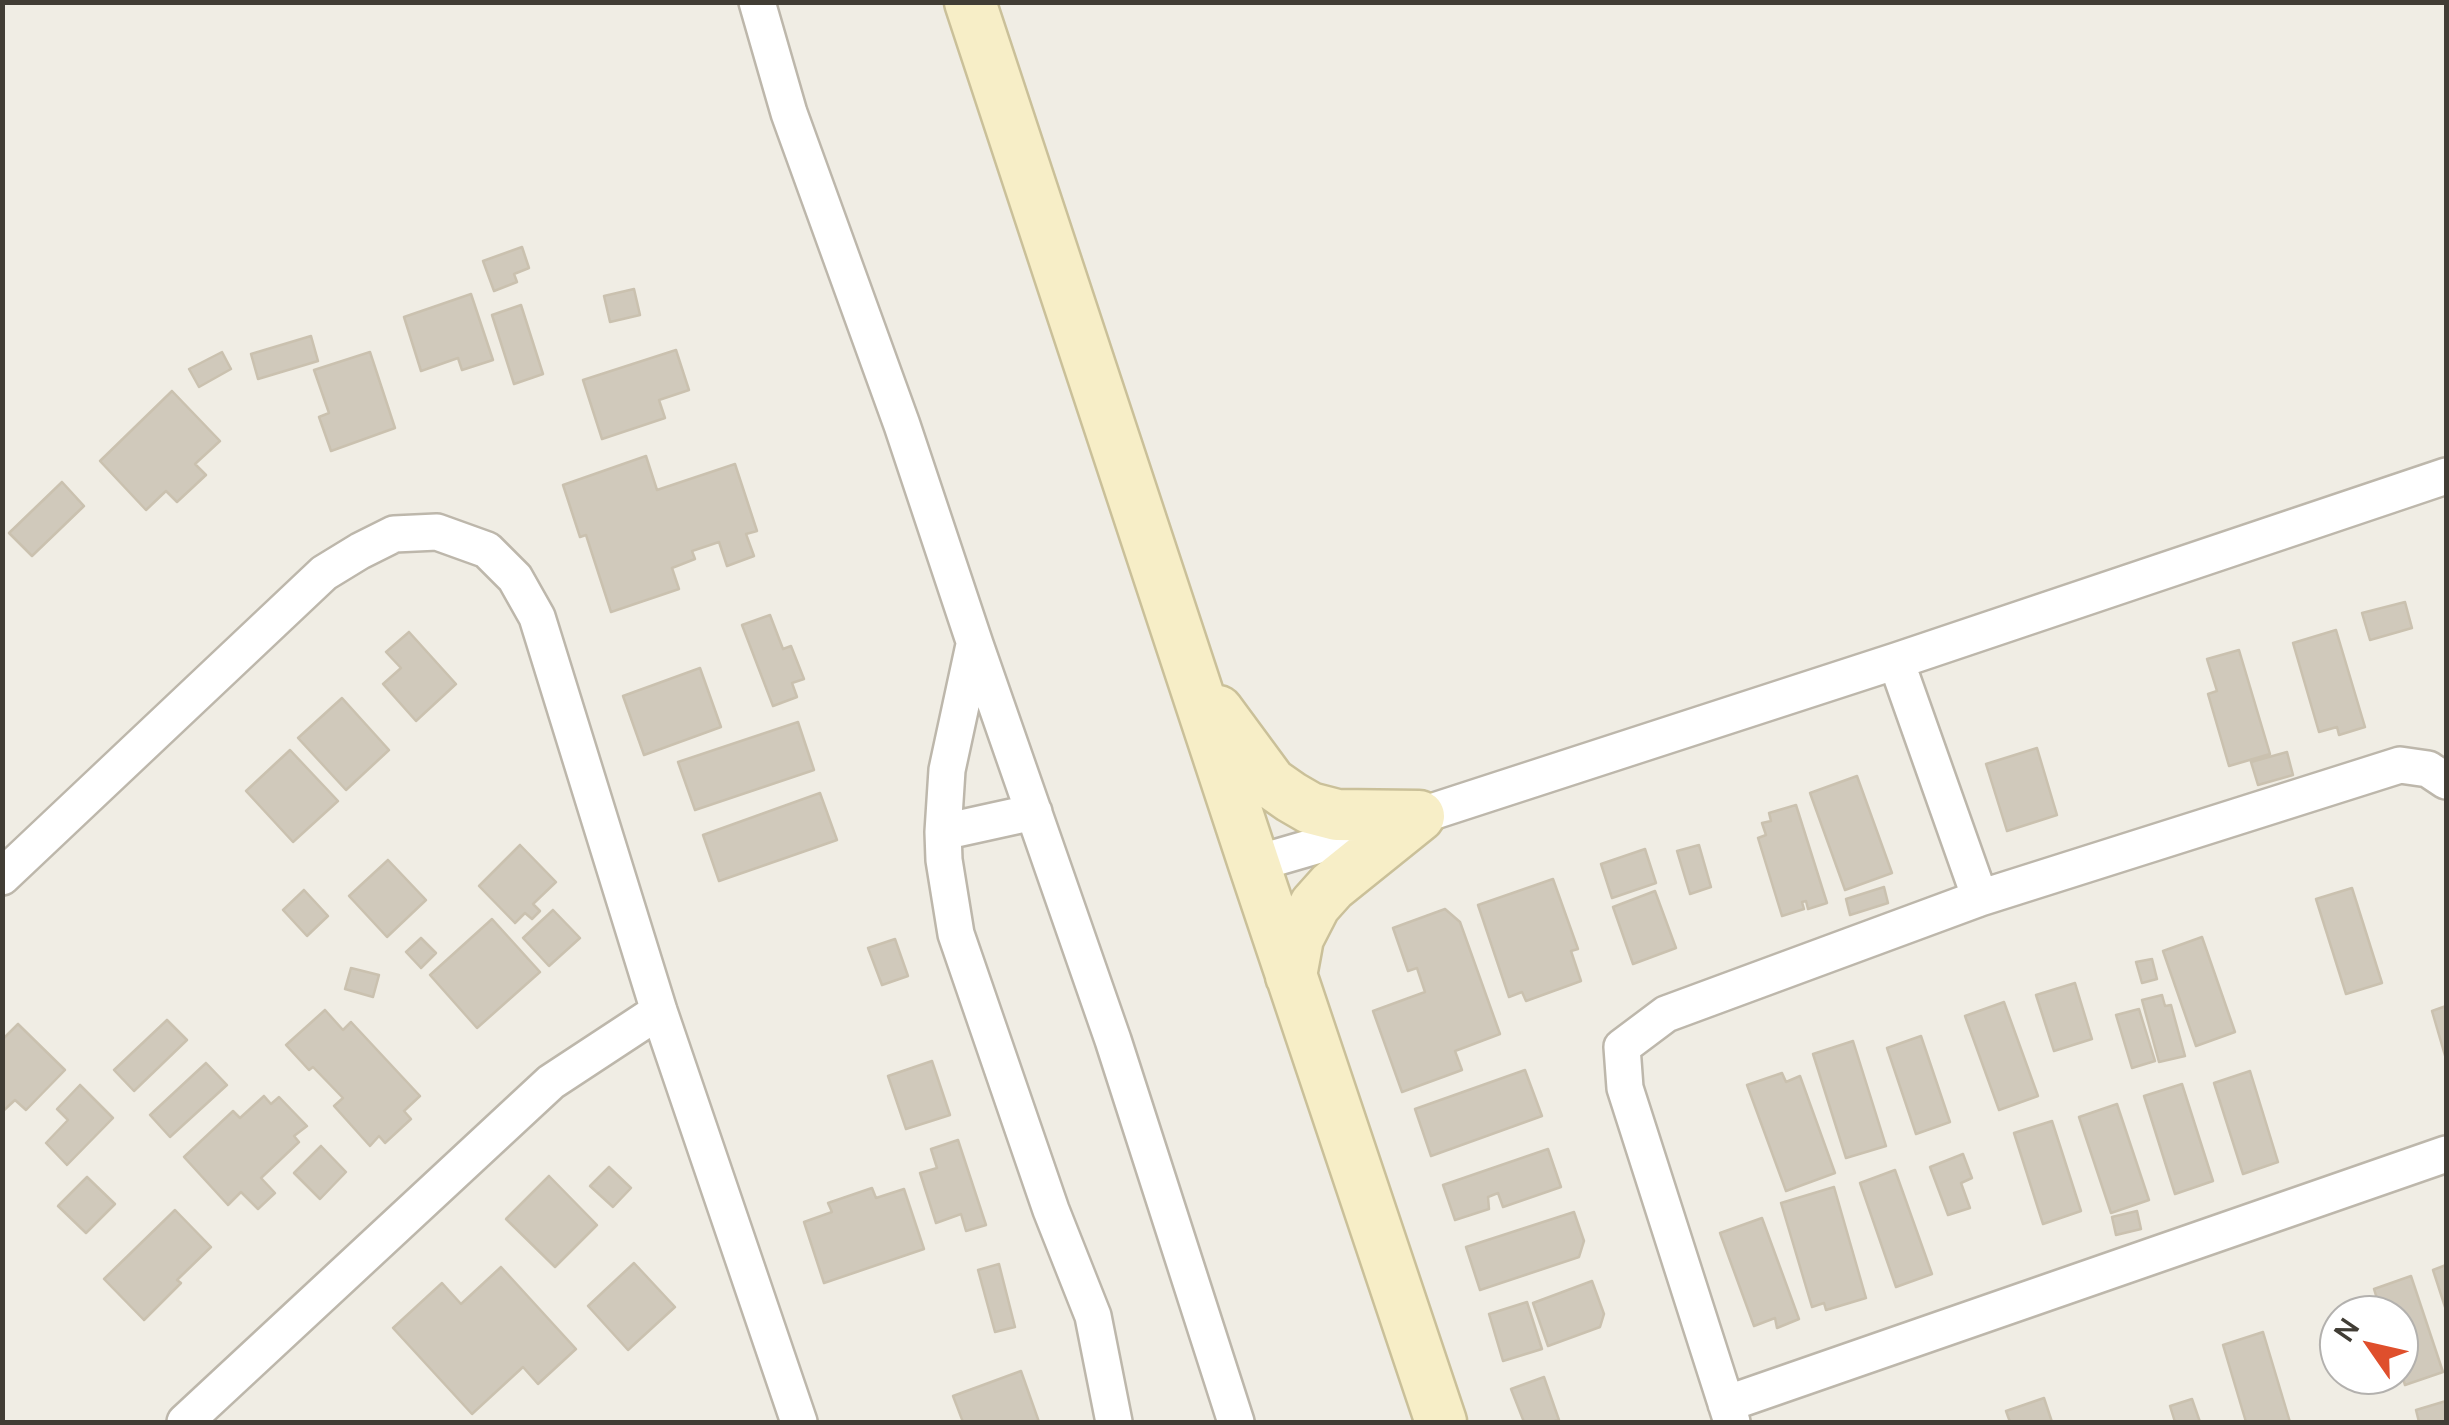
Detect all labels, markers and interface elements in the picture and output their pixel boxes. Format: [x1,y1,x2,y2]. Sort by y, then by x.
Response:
north arrow [2319,1295,2419,1395]
text: N [2324,1310,2367,1348]

